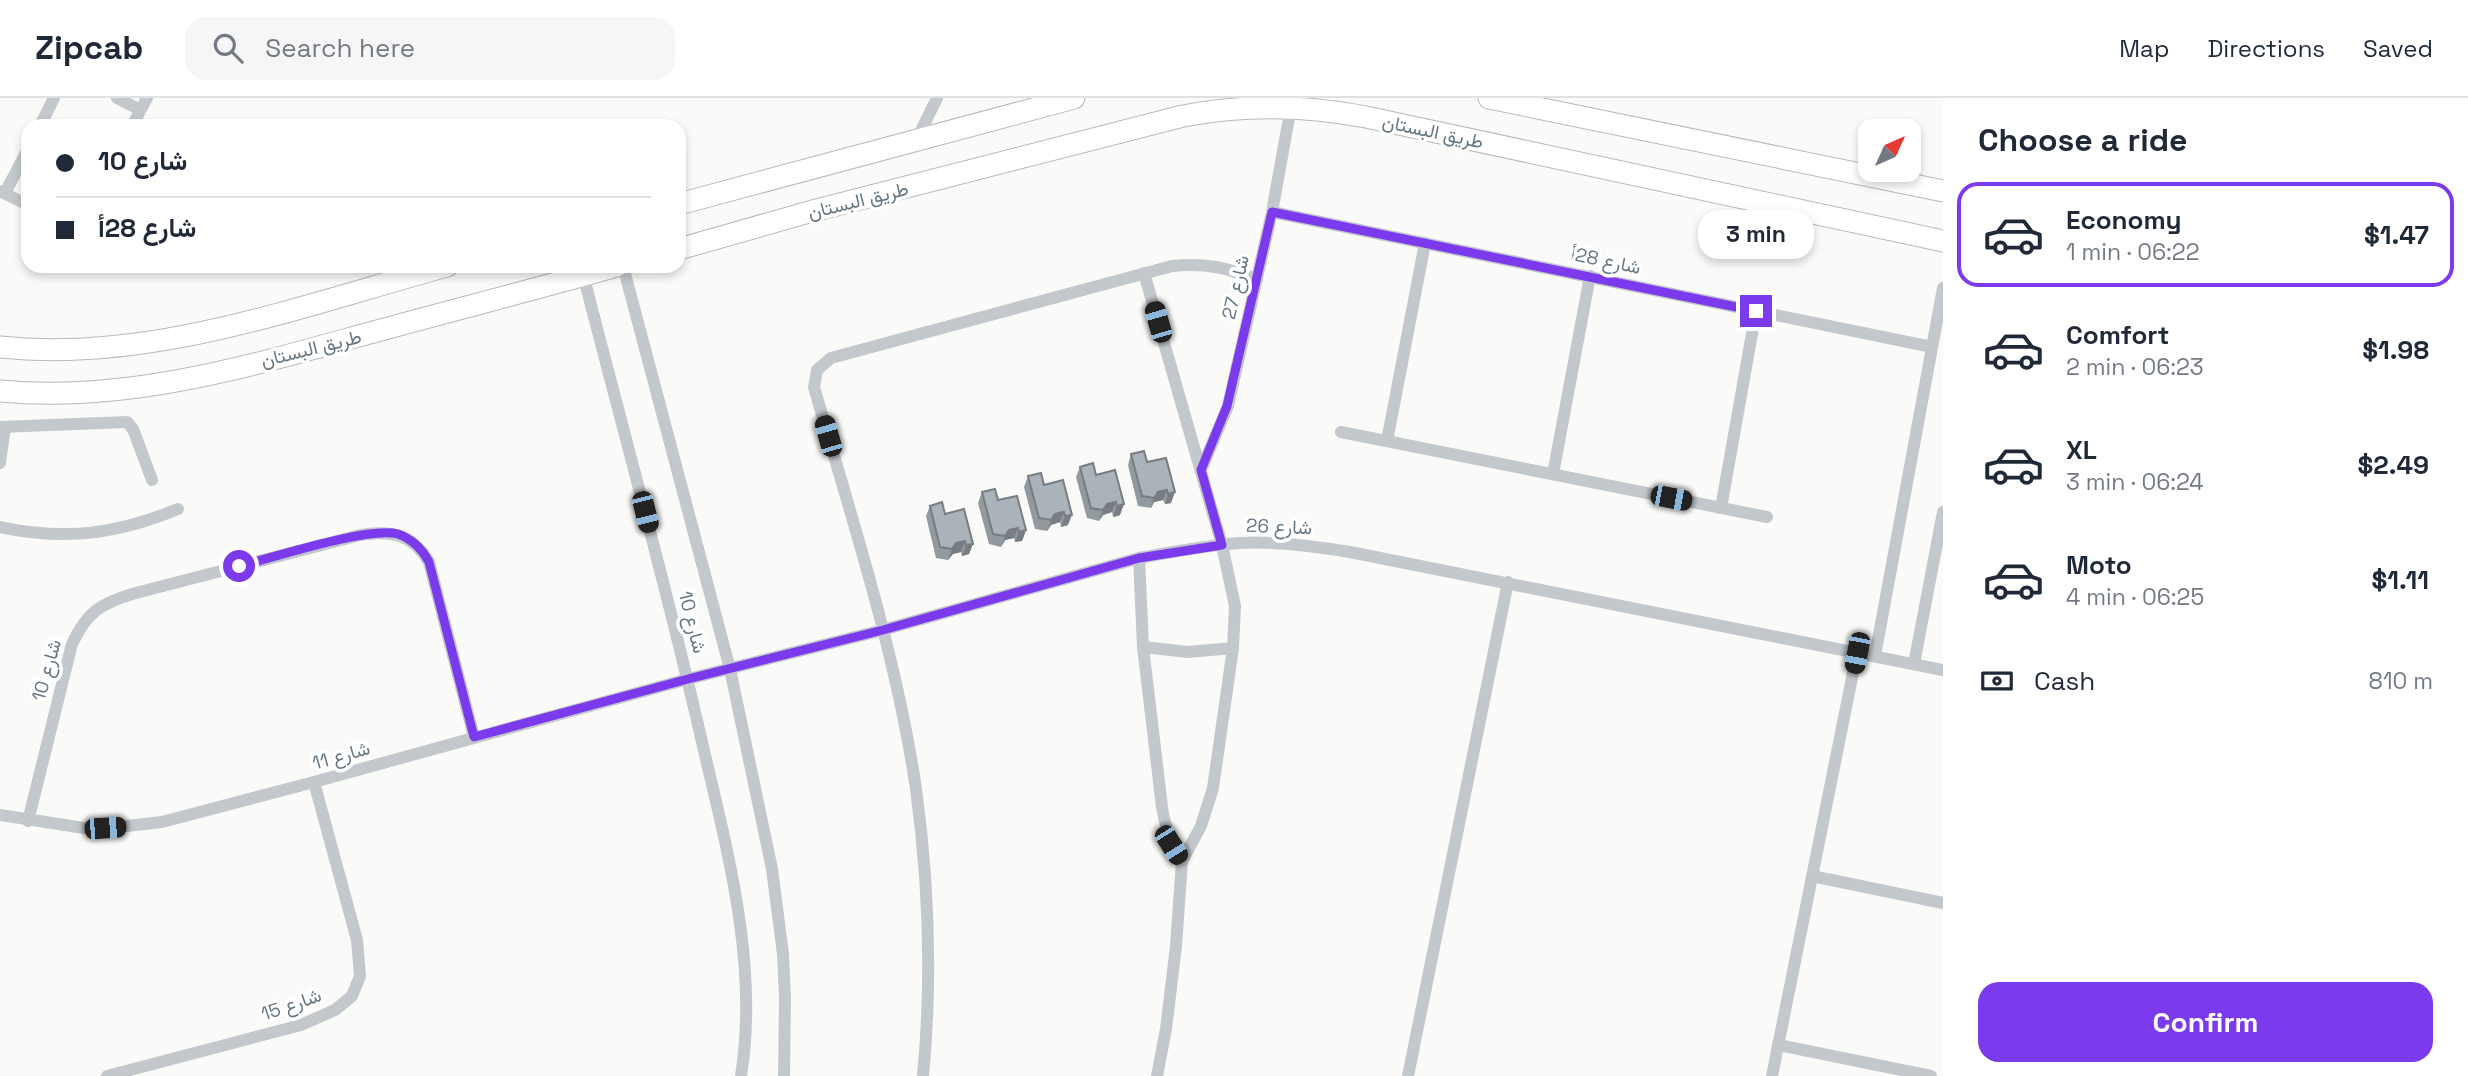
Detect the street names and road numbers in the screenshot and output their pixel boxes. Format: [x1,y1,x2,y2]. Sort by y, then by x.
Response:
street label: طريق البستان [1380,109,1486,154]
street label: طريق البستان [805,176,911,225]
street label: شارع 28أ [1569,241,1643,280]
street label: شارع 27 [1216,253,1255,322]
street label: طريق البستان [258,324,364,373]
street label: شارع 26 [1245,513,1313,540]
street label: شارع 10 [673,588,712,656]
street label: شارع 10 [26,636,67,704]
street label: شارع 11 [309,735,373,776]
street label: شارع 15 [258,982,325,1026]

